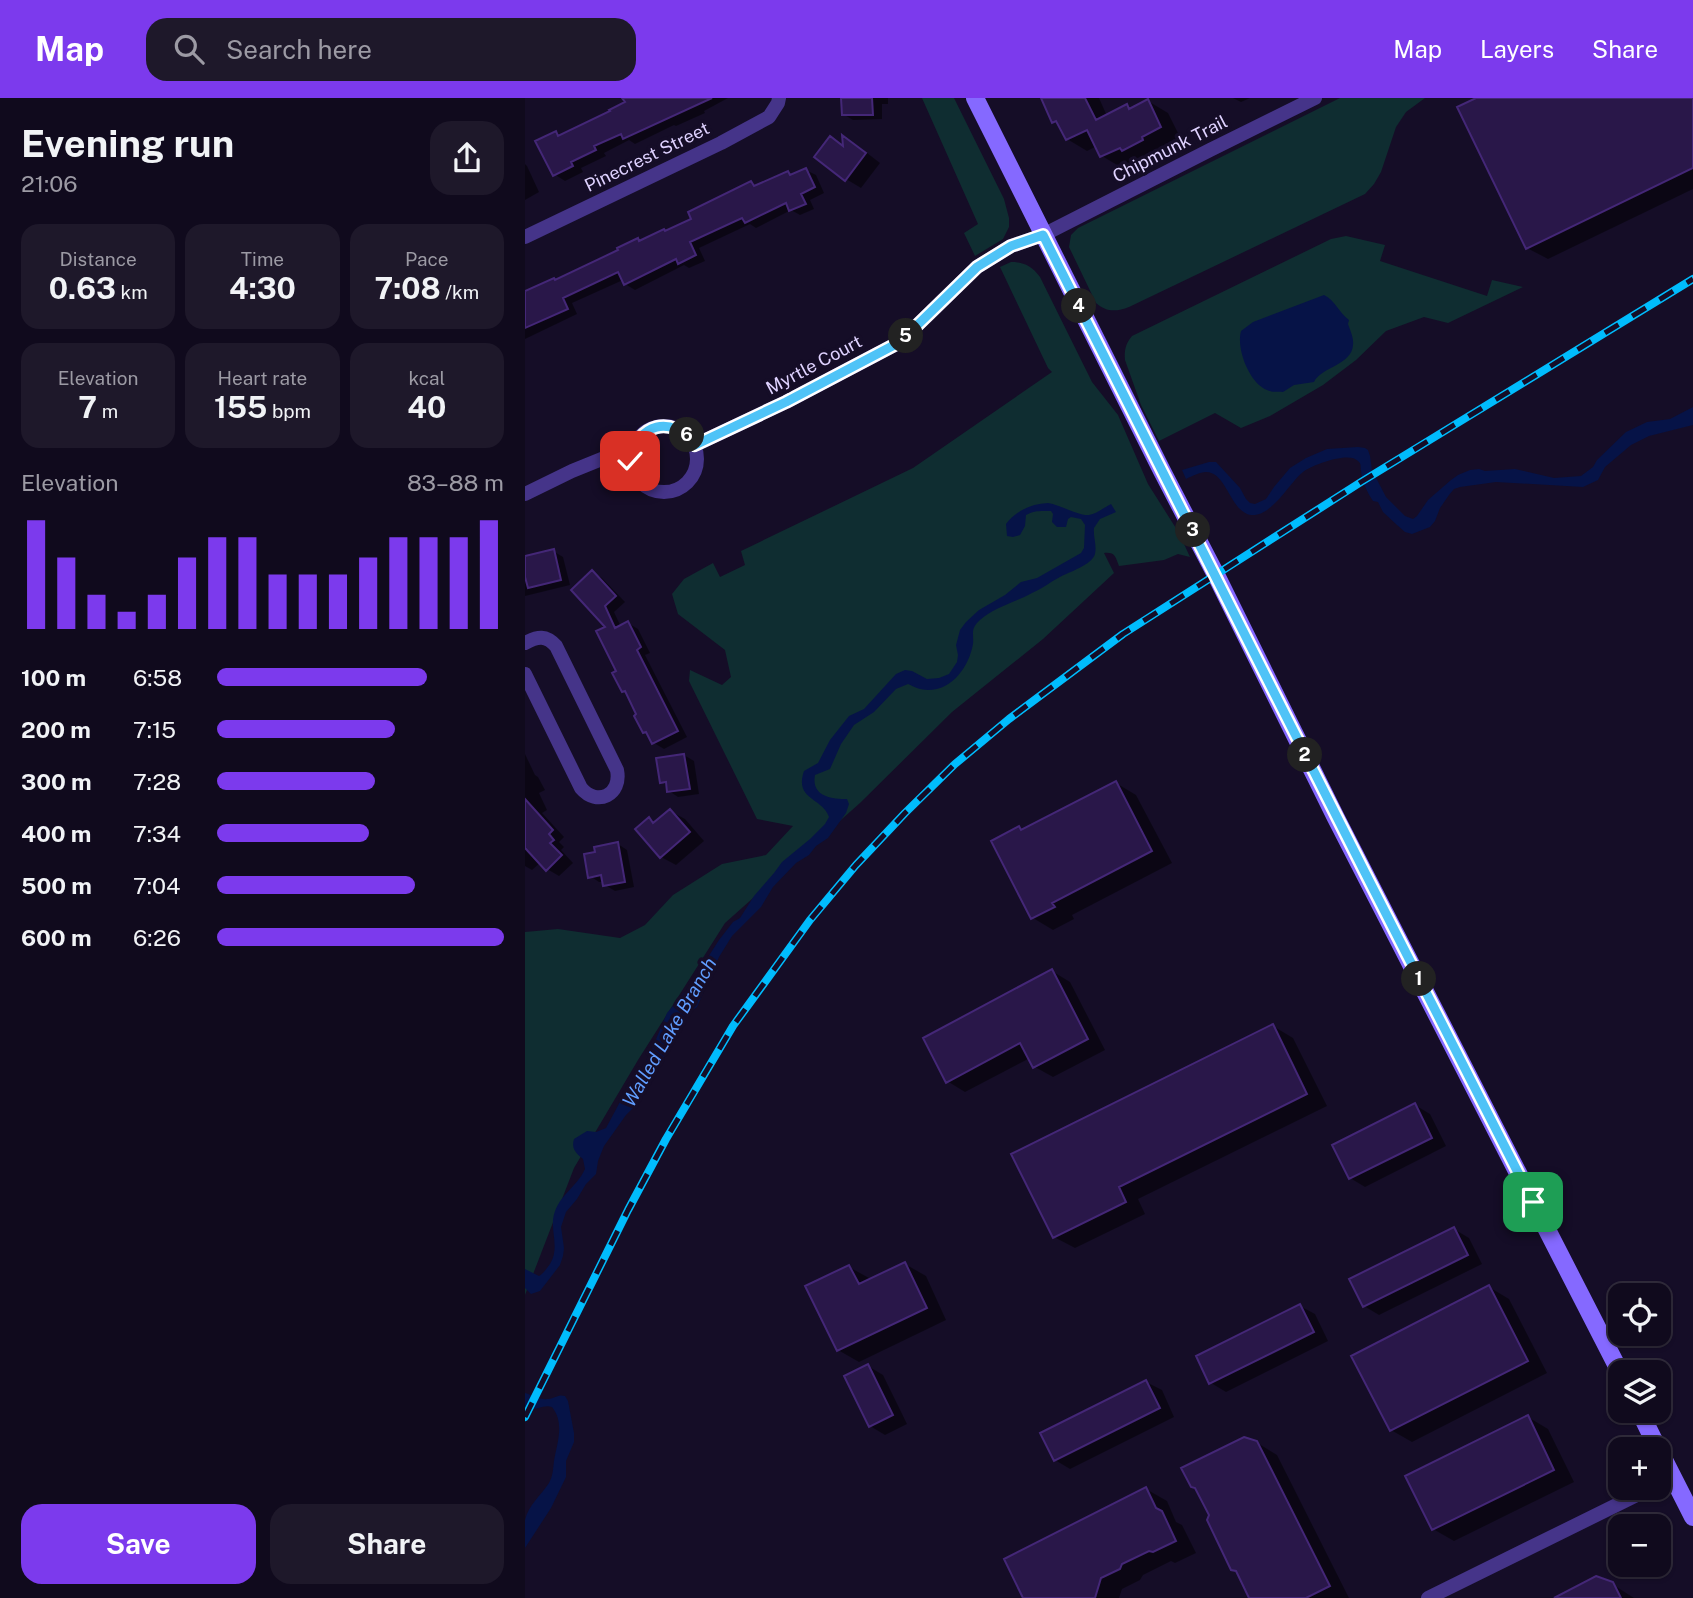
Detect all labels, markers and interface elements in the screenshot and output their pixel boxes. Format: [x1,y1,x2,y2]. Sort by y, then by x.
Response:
search box [146,18,636,81]
text: Map [35,30,104,68]
icon: search [170,30,208,68]
text: Search here [226,34,372,65]
text: Map [1393,35,1442,63]
text: Layers [1480,35,1554,63]
text: Share [1592,35,1658,63]
street label: Chipmunk Trail [1109,111,1231,186]
street label: Pinecrest Street [581,117,713,196]
text: Evening run [21,121,234,166]
button: share [430,121,504,195]
text: 21:06 [21,170,78,197]
text: Distance [60,248,137,270]
text: Time [241,248,284,270]
text: Pace [405,248,449,270]
text: 0.63 [49,270,116,306]
text: 4:30 [229,270,296,306]
text: 7:08 [375,270,441,306]
text: km [116,281,148,303]
text: /km [441,281,479,303]
pin: 4 [1061,288,1097,324]
text: 4 [1072,294,1085,316]
pin: 5 [889,318,923,354]
text: 5 [899,324,912,346]
street label: Myrtle Court [762,330,865,399]
text: Elevation [58,367,138,389]
text: Heart rate [218,367,307,389]
text: kcal [408,367,445,389]
text: 7 [78,389,97,425]
text: 155 [214,389,267,425]
text: 40 [407,389,446,425]
text: m [97,400,118,422]
text: bpm [267,400,311,422]
pin: 6 [669,418,705,452]
text: 6 [680,423,693,445]
pin [600,431,660,491]
icon: check [611,442,649,480]
text: Elevation [21,469,119,496]
text: 83–88 m [407,469,504,496]
pin: 3 [1175,512,1211,548]
text: 3 [1186,518,1199,540]
text: 100 m [21,664,86,691]
text: 6:58 [133,664,182,691]
text: 200 m [21,716,91,743]
text: 7:15 [133,716,176,743]
pin: 2 [1287,738,1323,772]
text: 2 [1298,743,1311,765]
text: 300 m [21,768,92,795]
text: 7:28 [133,768,181,795]
text: 400 m [21,820,91,847]
text: 7:34 [133,820,181,847]
text: 500 m [21,872,92,899]
text: 7:04 [133,872,181,899]
text: 600 m [21,924,91,951]
text: 6:26 [133,924,181,951]
water label: Walled Lake Branch [617,954,721,1110]
pin: 1 [1401,962,1437,996]
text: 1 [1414,967,1423,989]
pin [1503,1172,1563,1232]
icon: arrive [1514,1183,1552,1221]
map controls [1608,1283,1671,1577]
button: locate [1608,1283,1671,1346]
button: layers [1608,1360,1671,1423]
button: + [1608,1437,1671,1500]
button: Save [21,1504,256,1584]
button: Share [270,1504,504,1584]
button: − [1608,1514,1671,1577]

